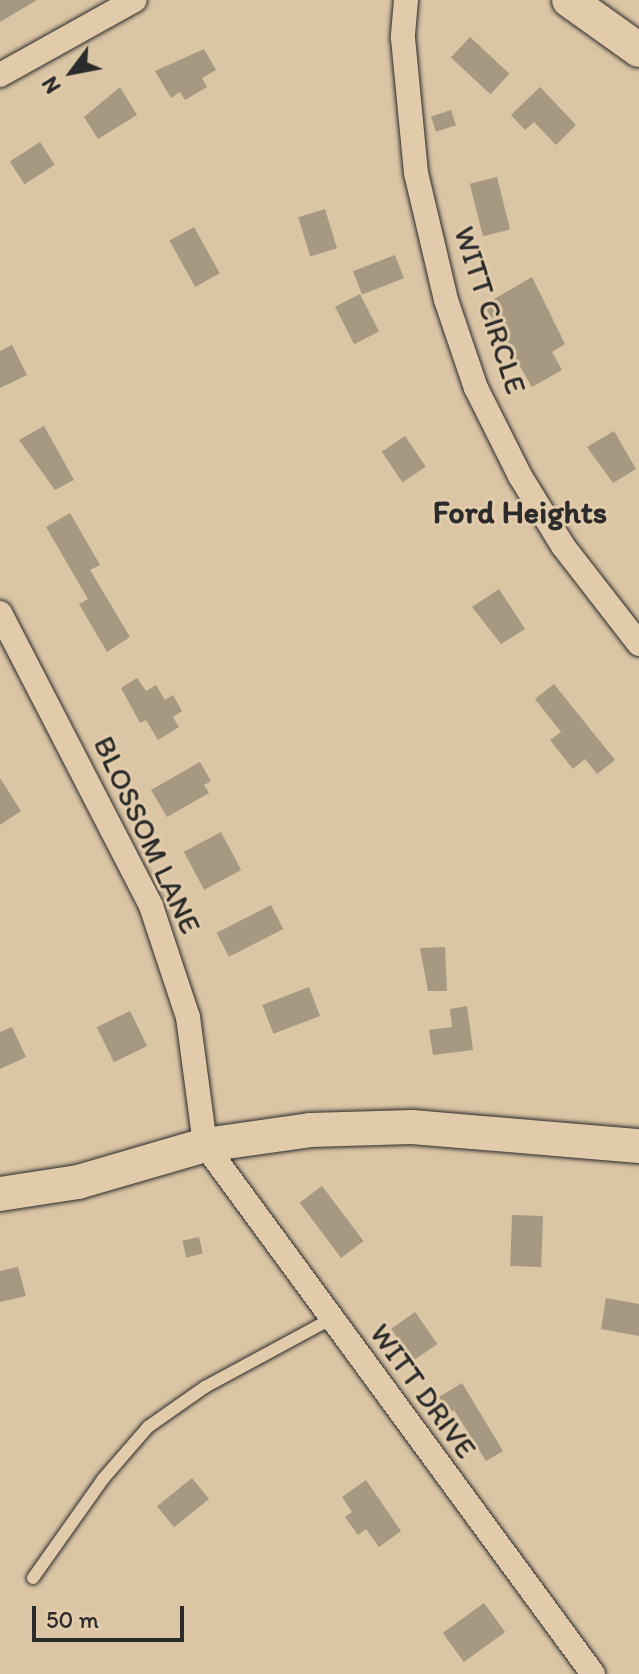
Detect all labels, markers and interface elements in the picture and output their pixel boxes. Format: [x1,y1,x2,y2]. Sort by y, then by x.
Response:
north arrow [32,32,112,112]
text: N [36,72,67,98]
street label: WITT CIRCLE [445,220,535,400]
district label: Ford Heights [433,493,607,531]
street label: BLOSSOM LANE [85,730,209,940]
street label: WITT DRIVE [361,1315,485,1467]
scale bar [36,1590,188,1640]
text: 50 m [46,1605,99,1634]

